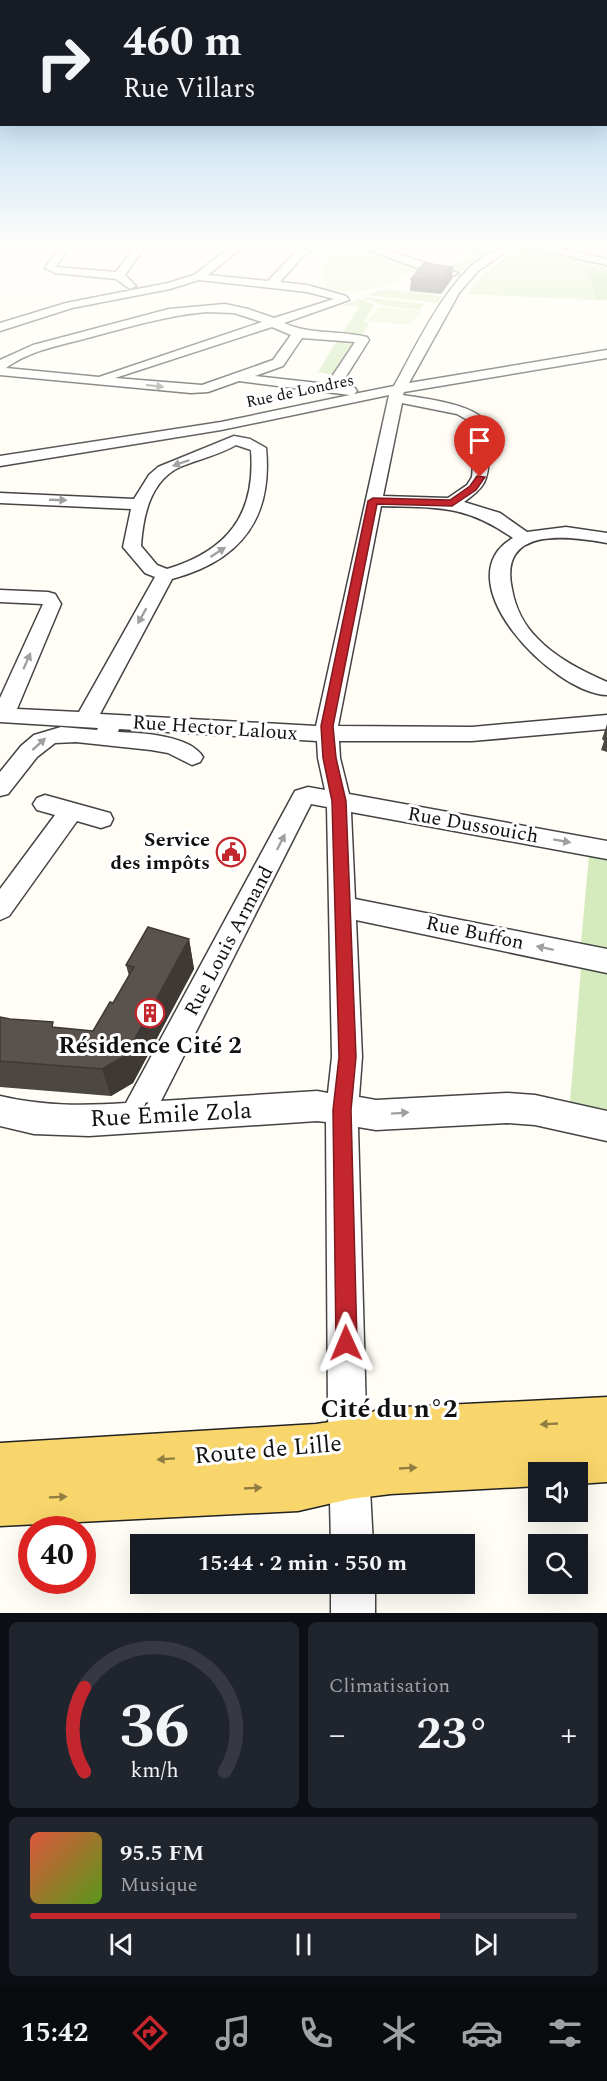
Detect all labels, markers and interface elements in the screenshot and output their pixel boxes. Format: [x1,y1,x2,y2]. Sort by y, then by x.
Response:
text: 460 m [123,11,242,74]
icon: right [24,24,102,102]
text: Rue Villars [123,68,256,110]
street label: Rue de Londres [244,368,356,414]
one-way arrow [146,381,165,390]
pin [454,415,505,477]
icon: arrive [463,424,496,457]
one-way arrow [172,458,190,468]
one-way arrow [49,496,68,505]
one-way arrow [210,546,226,557]
one-way arrow [137,608,147,625]
one-way arrow [22,653,31,670]
street label: Rue Hector Laloux [131,707,299,749]
one-way arrow [31,737,46,751]
street label: Rue Dussouich [405,799,541,851]
place label: Service des impôts [111,825,210,878]
one-way arrow [276,834,285,851]
public building icon: Service des impôts [215,836,247,868]
one-way arrow [553,837,572,846]
street label: Rue Louis Armand [177,861,281,1021]
street label: Rue Buffon [423,908,527,958]
one-way arrow [536,943,555,952]
building icon: Résidence Cité 2 [134,997,166,1029]
place label: Résidence Cité 2 [58,1028,242,1064]
street label: Rue Émile Zola [89,1093,253,1137]
one-way arrow [391,1108,410,1118]
position arrow [314,1311,378,1375]
district label: Cité du n°2 [320,1389,458,1429]
one-way arrow [539,1420,558,1429]
street label: Route de Lille [193,1426,343,1474]
one-way arrow [156,1454,175,1464]
map controls [528,1462,588,1594]
button: sound [528,1462,588,1522]
one-way arrow [398,1463,417,1473]
one-way arrow [244,1483,263,1492]
one-way arrow [49,1492,68,1501]
speed limit sign: 40 [18,1516,96,1594]
button: search [528,1534,588,1594]
text: 15:44 · 2 min · 550 m [198,1547,407,1580]
text: Climatisation [329,1671,450,1701]
text: 36 [119,1680,189,1775]
text: 23° [417,1700,490,1769]
text: − [329,1710,346,1760]
text: + [561,1710,577,1760]
text: km/h [130,1754,178,1787]
text: 95.5 FM [120,1837,204,1870]
text: Musique [120,1870,197,1900]
icon: previous [105,1928,138,1961]
icon: pause [287,1928,320,1961]
icon: next [469,1928,502,1961]
text: 15:42 [21,2012,88,2054]
icon: directions [129,2012,171,2054]
icon: music [212,2012,254,2054]
icon: phone [295,2012,337,2054]
icon: climate [378,2012,420,2054]
icon: car [461,2012,503,2054]
icon: filters [544,2012,586,2054]

